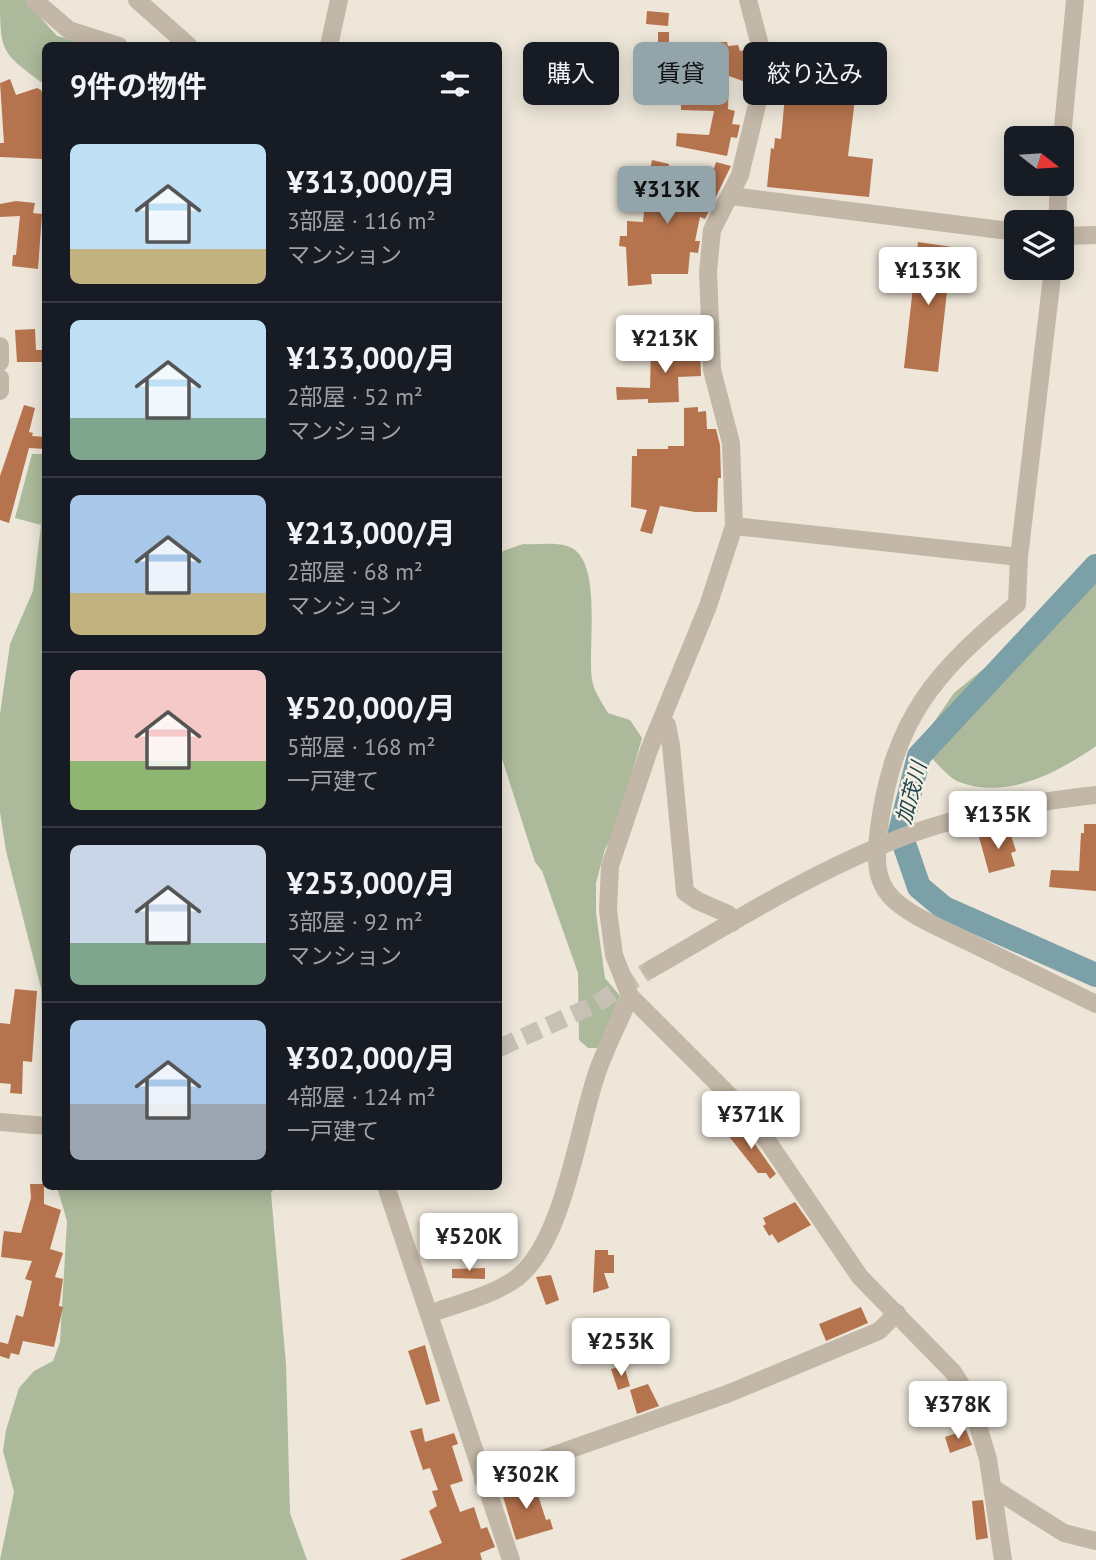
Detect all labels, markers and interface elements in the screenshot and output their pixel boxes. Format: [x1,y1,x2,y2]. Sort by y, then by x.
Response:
chip: 購入 [523,42,619,105]
chip: 賃貸 [633,42,729,105]
chip: 絞り込み [743,42,887,105]
icon: filters [436,65,474,103]
text: 9件の物件 [70,66,207,105]
north arrow [1004,126,1074,196]
map controls [1004,126,1074,280]
text: ¥313,000/月 [287,162,456,201]
pin: ¥313K [618,166,716,226]
icon: home [126,172,210,256]
text: ¥313K [634,174,700,203]
text: 3部屋 · 116 m² [287,206,435,235]
button: layers [1004,210,1074,280]
text: マンション [287,240,402,269]
pin: ¥133K [879,247,977,307]
text: ¥133K [895,255,961,284]
pin: ¥213K [616,316,714,375]
text: ¥213K [632,323,698,352]
text: ¥133,000/月 [287,338,456,377]
icon: home [126,348,210,432]
text: 2部屋 · 52 m² [287,382,423,411]
text: マンション [287,416,402,445]
text: ¥213,000/月 [287,513,456,552]
icon: home [126,523,210,607]
text: 2部屋 · 68 m² [287,557,423,586]
text: マンション [287,591,402,620]
text: ¥520,000/月 [287,688,456,727]
icon: home [126,698,210,782]
text: 5部屋 · 168 m² [287,732,435,761]
water label: 加茂川 [890,757,933,827]
text: 一戸建て [287,766,379,795]
pin: ¥135K [949,792,1047,851]
text: ¥135K [965,799,1031,828]
text: ¥253,000/月 [287,863,456,902]
icon: home [126,873,210,957]
text: 3部屋 · 92 m² [287,907,423,936]
text: マンション [287,941,402,970]
text: ¥302,000/月 [287,1038,456,1077]
icon: home [126,1048,210,1132]
text: 4部屋 · 124 m² [287,1082,435,1111]
pin: ¥371K [702,1092,800,1151]
text: ¥371K [718,1099,784,1128]
text: 一戸建て [287,1116,379,1145]
pin: ¥520K [420,1214,518,1273]
text: ¥520K [436,1221,502,1250]
pin: ¥253K [572,1318,670,1378]
text: ¥253K [588,1326,654,1355]
pin: ¥378K [909,1382,1007,1441]
text: ¥378K [925,1389,991,1418]
pin: ¥302K [477,1452,575,1511]
text: ¥302K [493,1459,559,1488]

